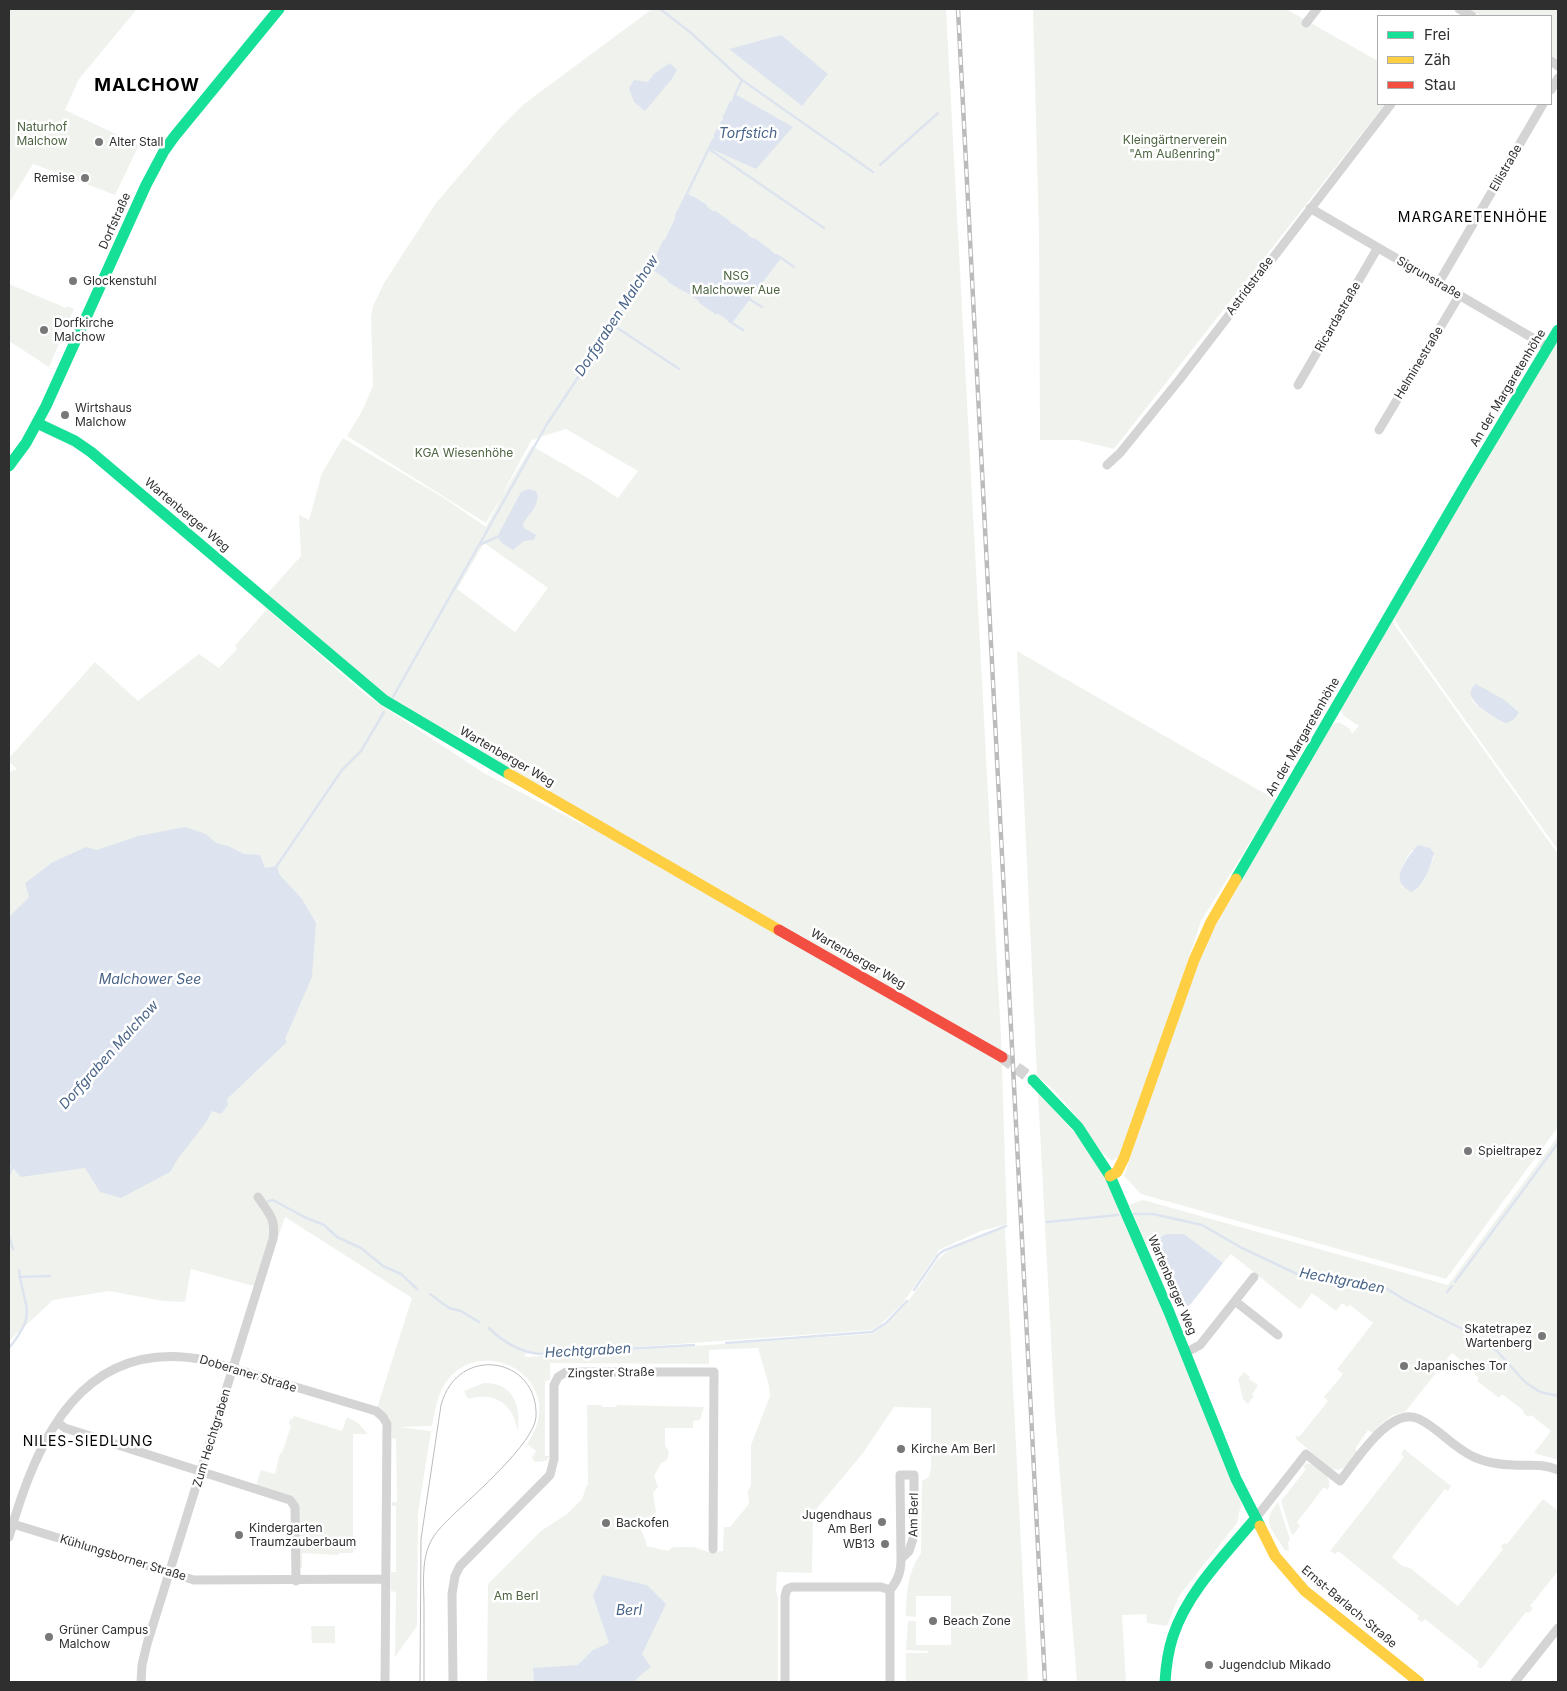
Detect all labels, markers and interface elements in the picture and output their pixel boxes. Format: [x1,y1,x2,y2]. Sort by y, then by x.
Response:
legend [1377,15,1552,105]
text: Frei [1424,25,1450,44]
text: Zäh [1424,50,1451,69]
district label: MALCHOW [93,75,201,97]
text: Stau [1424,75,1456,94]
park label: Naturhof Malchow [16,120,68,148]
water label: Torfstich [719,126,777,142]
park label: Kleingärtnerverein "Am Außenring" [1123,133,1227,161]
place label: Alter Stall [109,135,163,149]
marker: Alter Stall [93,136,105,148]
street label: Ellistraße [1487,142,1525,194]
place label: Remise [34,171,75,185]
marker: Remise [79,172,91,184]
street label: Dorfstraße [96,190,134,252]
district label: MARGARETENHÖHE [1396,210,1550,226]
water label: Dorfgraben Malchow [572,253,662,379]
street label: Astridstraße [1223,254,1277,318]
street label: Sigrunstraße [1394,254,1464,302]
park label: NSG Malchower Aue [692,269,780,297]
place label: Glockenstuhl [83,274,157,288]
marker: Glockenstuhl [67,275,79,287]
street label: Ricardastraße [1312,279,1364,355]
place label: Dorfkirche Malchow [54,316,114,344]
marker: Dorfkirche Malchow [38,324,50,336]
street label: Helminestraße [1392,324,1446,402]
street label: An der Margaretenhöhe [1467,327,1549,449]
place label: Wirtshaus Malchow [75,401,132,429]
marker: Wirtshaus Malchow [59,409,71,421]
park label: KGA Wiesenhöhe [415,446,513,460]
street label: Wartenberger Weg [141,475,233,555]
street label: An der Margaretenhöhe [1263,675,1343,799]
street label: Wartenberger Weg [457,724,557,790]
street label: Wartenberger Weg [808,926,908,992]
water label: Malchower See [99,972,201,988]
water label: Dorfgraben Malchow [56,997,162,1113]
place label: Spieltrapez [1478,1144,1542,1158]
marker: Spieltrapez [1462,1145,1474,1157]
street label: Wartenberger Weg [1144,1233,1200,1337]
water label: Hechtgraben [1298,1265,1386,1297]
place label: Skatetrapez Wartenberg [1464,1322,1532,1350]
marker: Skatetrapez Wartenberg [1536,1330,1548,1342]
water label: Hechtgraben [544,1340,632,1362]
street label: Doberaner Straße [198,1352,298,1396]
place label: Japanisches Tor [1414,1359,1507,1373]
marker: Japanisches Tor [1398,1360,1410,1372]
street label: Zingster Straße [567,1365,655,1381]
street label: Zum Hechtgraben [190,1387,234,1489]
district label: NILES-SIEDLUNG [21,1434,155,1450]
place label: Kirche Am Berl [911,1442,995,1456]
marker: Kirche Am Berl [895,1443,907,1455]
street label: Am Berl [906,1493,922,1537]
place label: Jugendhaus Am Berl [802,1508,872,1536]
place label: Backofen [616,1516,669,1530]
marker: Jugendhaus Am Berl [876,1516,888,1528]
marker: Backofen [600,1517,612,1529]
place label: Kindergarten Traumzauberbaum [249,1521,356,1549]
marker: Kindergarten Traumzauberbaum [233,1529,245,1541]
street label: Kühlungsborner Straße [58,1532,188,1584]
place label: WB13 [843,1537,875,1551]
marker: WB13 [879,1538,891,1550]
street label: Ernst-Barlach-Straße [1298,1563,1400,1651]
park label: Am Berl [494,1589,538,1603]
water label: Berl [616,1603,642,1619]
place label: Beach Zone [943,1614,1011,1628]
marker: Beach Zone [927,1615,939,1627]
place label: Grüner Campus Malchow [59,1623,148,1651]
marker: Grüner Campus Malchow [43,1631,55,1643]
place label: Jugendclub Mikado [1219,1658,1331,1672]
marker: Jugendclub Mikado [1203,1659,1215,1671]

